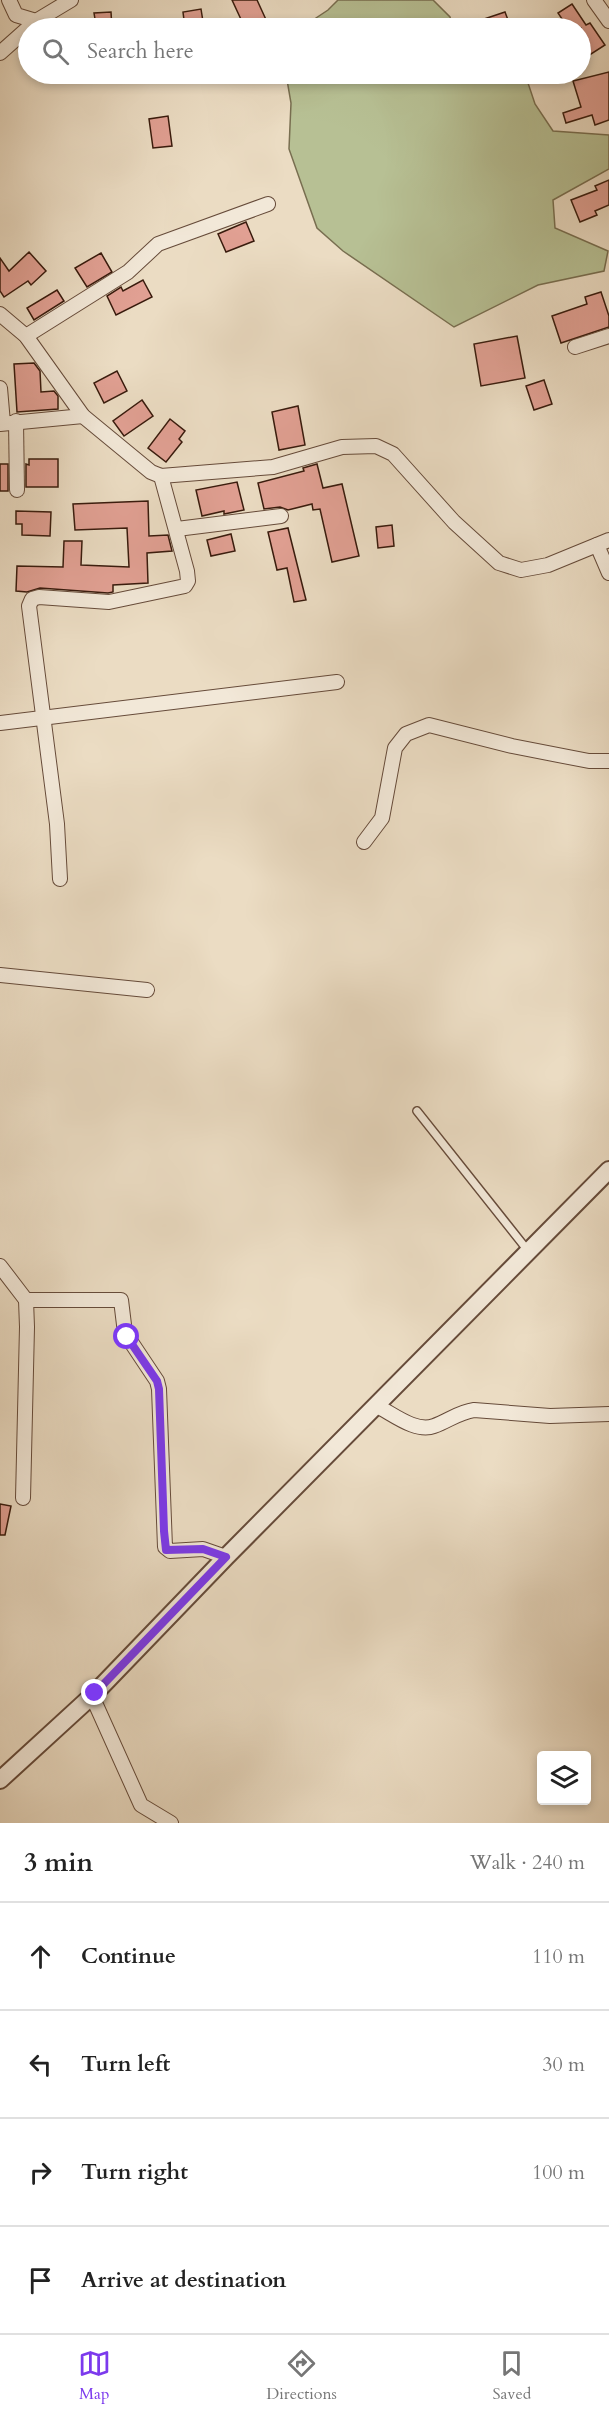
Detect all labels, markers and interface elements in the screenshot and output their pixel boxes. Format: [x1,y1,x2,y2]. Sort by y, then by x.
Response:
search box [18,18,591,84]
icon: search [39,35,72,68]
text: Search here [87,36,194,66]
route start [113,1323,139,1349]
route end [81,1679,107,1705]
map controls [537,1751,591,1805]
button: layers [537,1751,591,1805]
text: 3 min [24,1845,93,1880]
text: Walk · 240 m [470,1849,585,1876]
icon: ahead [24,1940,57,1973]
text: Continue [81,1941,176,1971]
text: 110 m [532,1943,585,1970]
icon: left [24,2048,57,2081]
text: Turn left [81,2049,170,2079]
text: 30 m [542,2051,585,2078]
icon: right [24,2156,57,2189]
text: Turn right [81,2157,188,2187]
text: 100 m [532,2159,585,2186]
icon: arrive [24,2264,57,2297]
text: Arrive at destination [81,2265,286,2295]
tab: Map [78,2347,111,2405]
tab: Directions [266,2347,337,2405]
tab: Saved [492,2347,531,2405]

